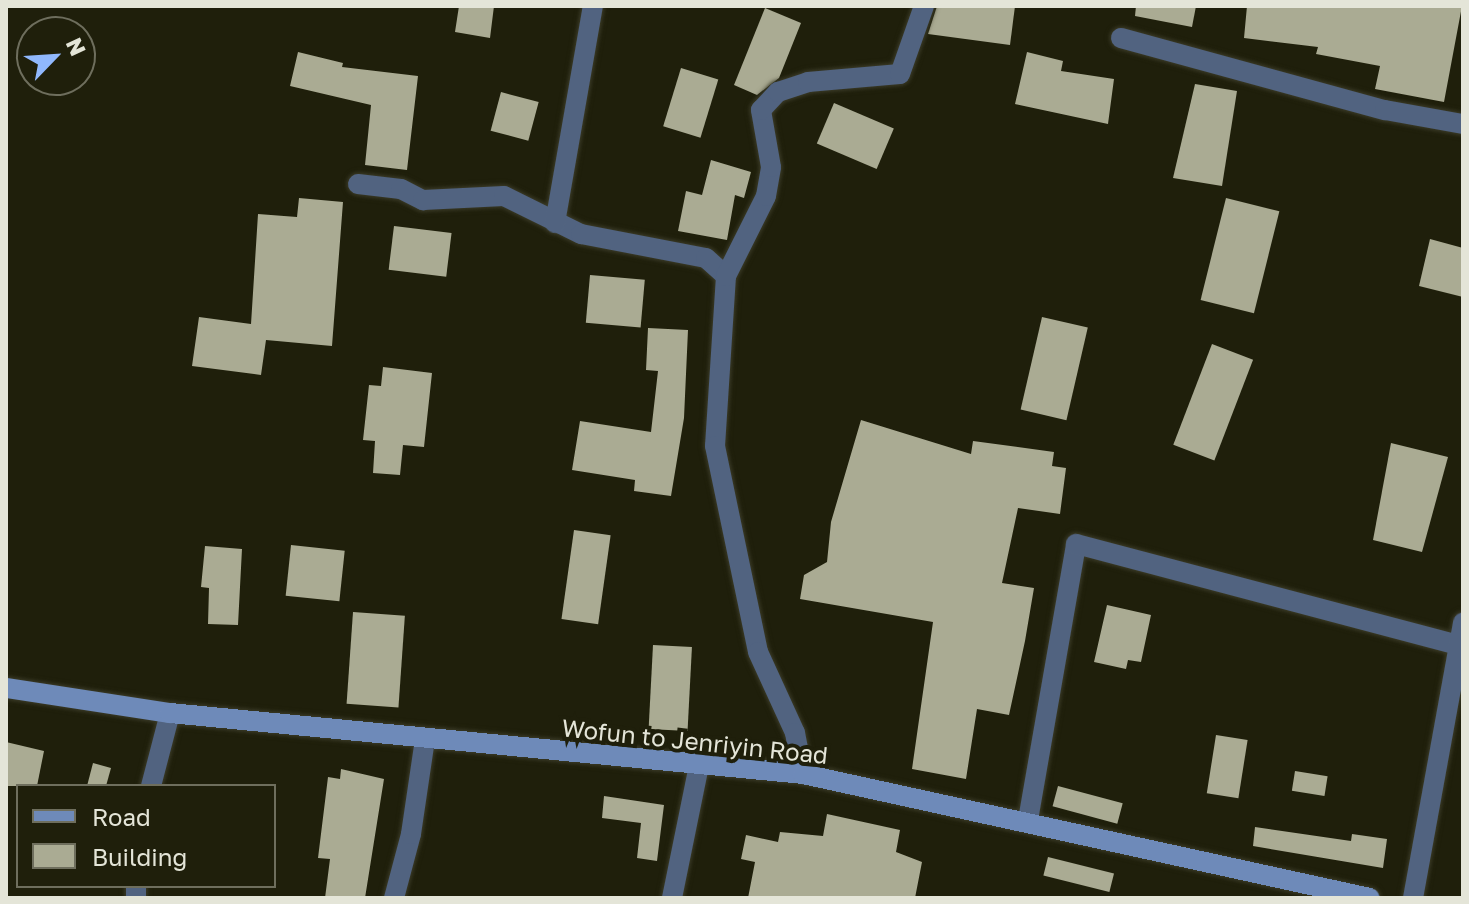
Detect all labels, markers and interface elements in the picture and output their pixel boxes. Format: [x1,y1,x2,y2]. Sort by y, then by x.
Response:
north arrow [16,16,96,96]
text: N [61,33,92,60]
street label: Wofun to Jenriyin Road [560,713,830,769]
legend [16,784,276,888]
text: Road [92,802,151,831]
text: Building [92,842,187,871]

